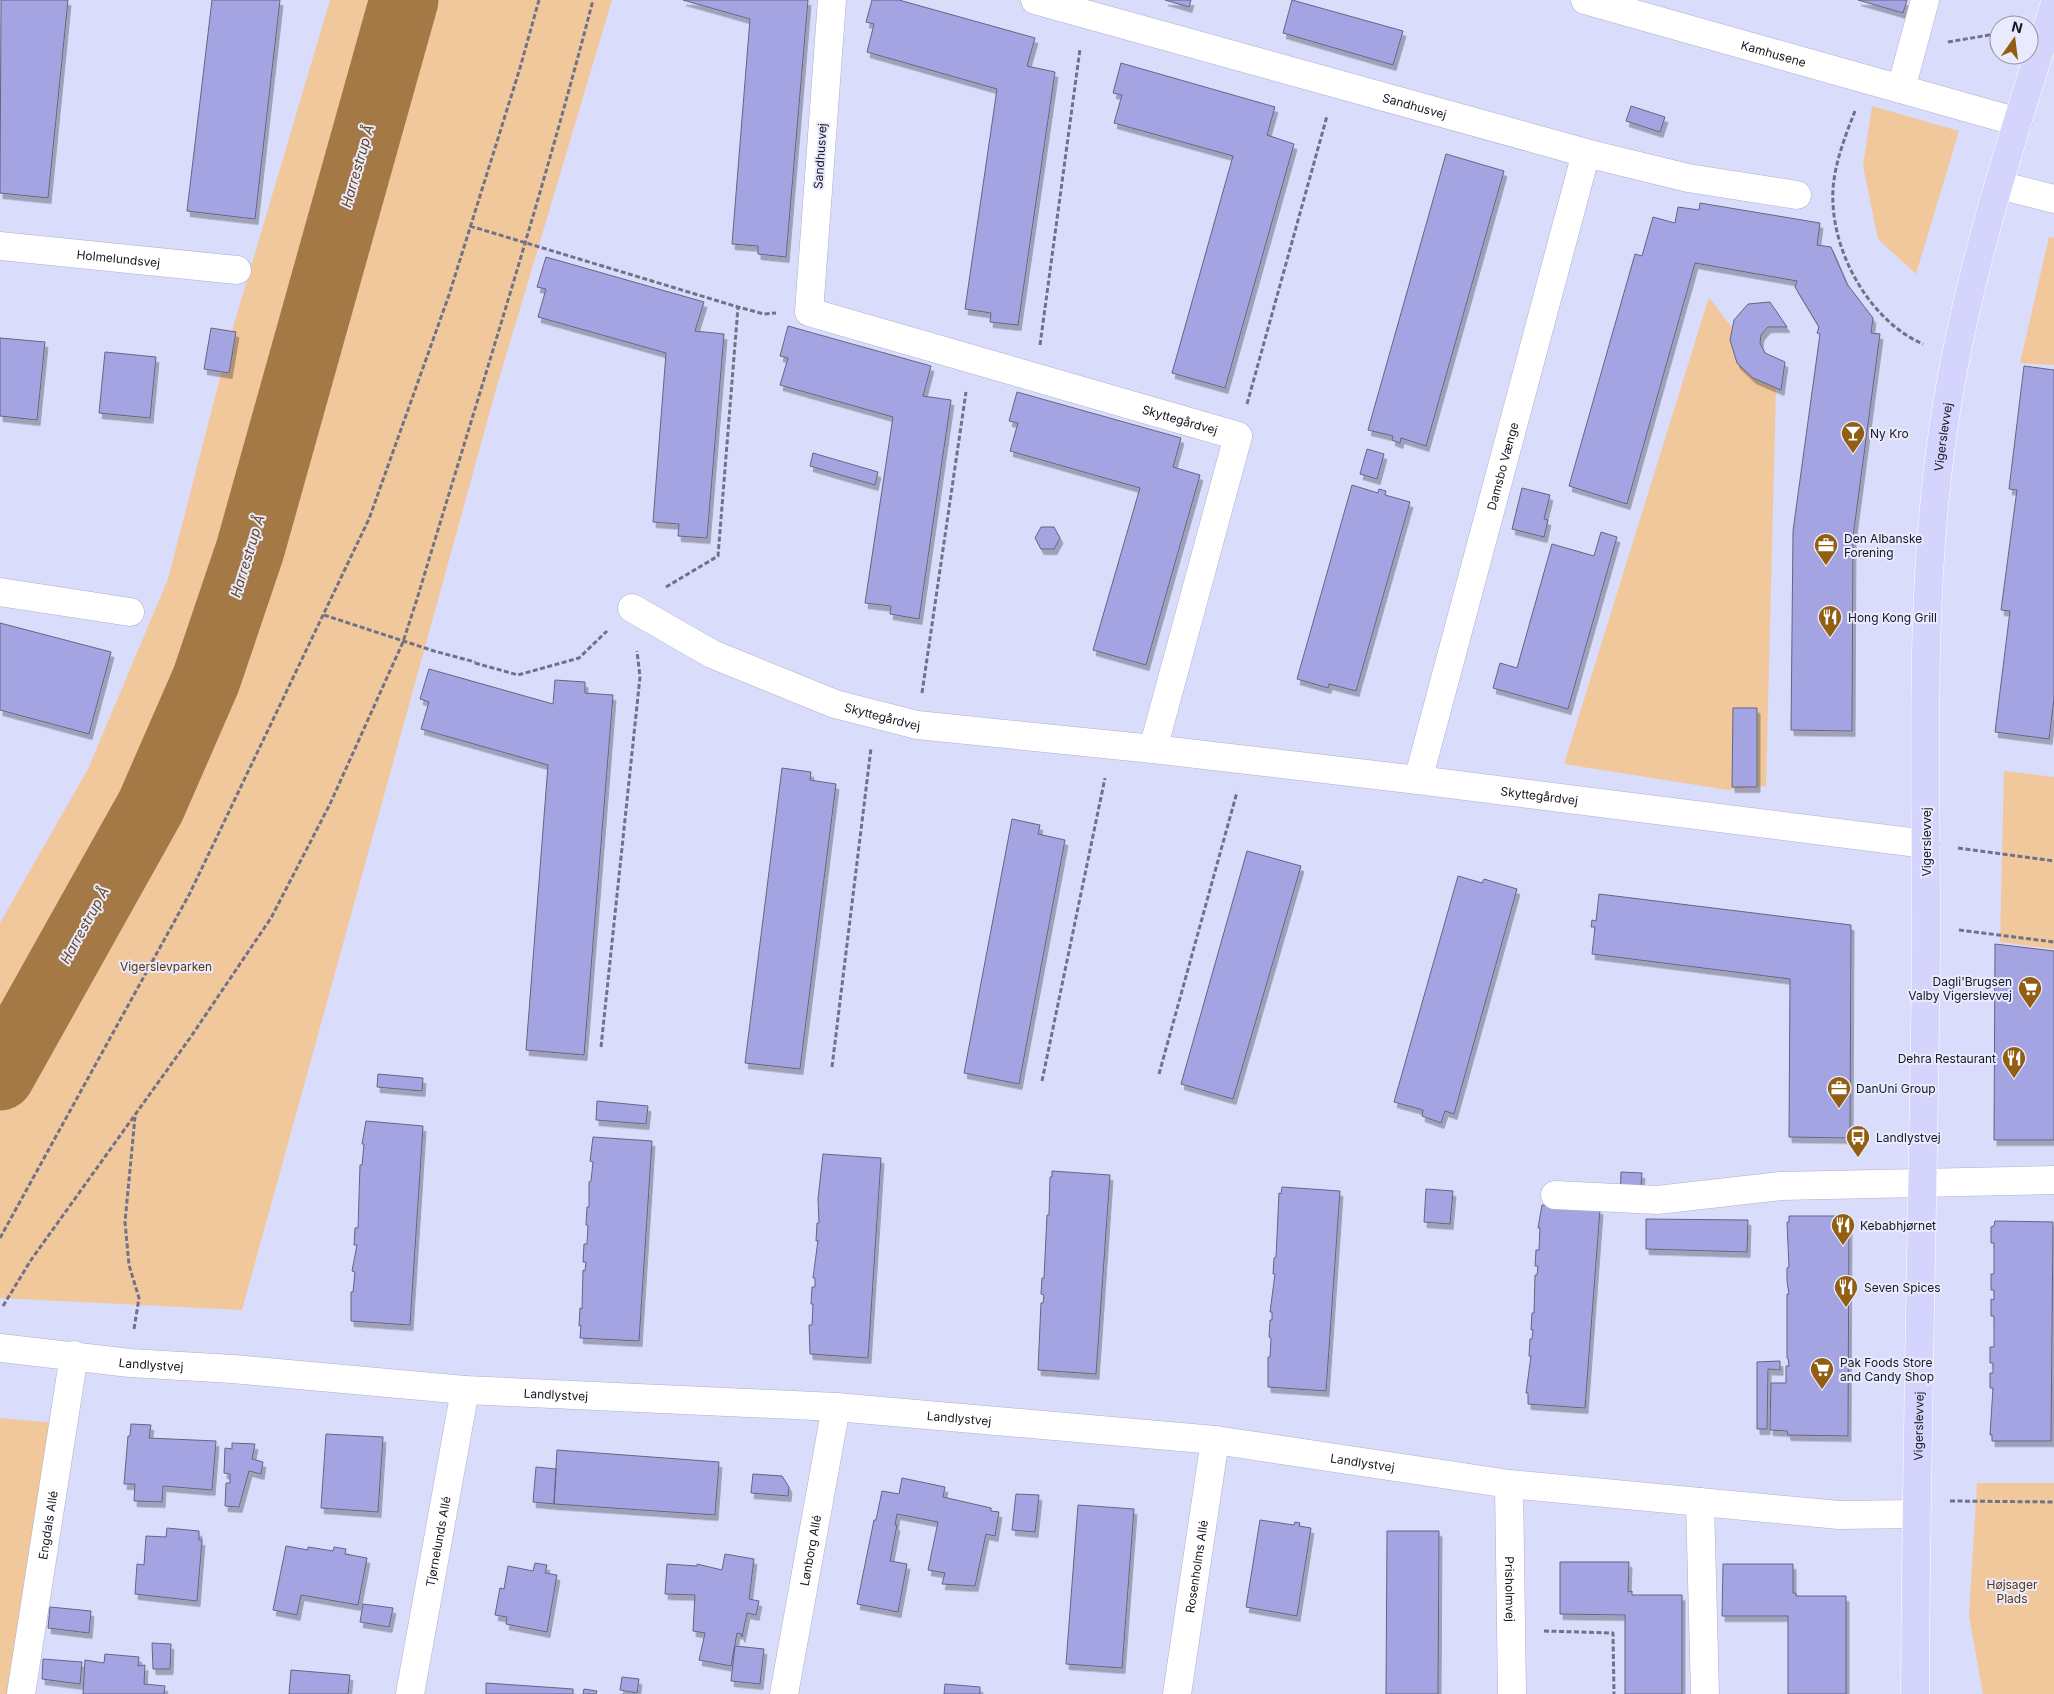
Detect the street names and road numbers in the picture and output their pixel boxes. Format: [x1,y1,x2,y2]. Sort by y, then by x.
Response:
street label: Kamhusene [1739,37,1808,69]
street label: Sandhusvej [1381,89,1448,121]
street label: Sandhusvej [810,123,830,189]
street label: Holmelundsvej [76,246,161,270]
street label: Skyttegårdvej [1140,401,1220,437]
street label: Vigerslevvej [1930,401,1955,472]
street label: Damsbo Vænge [1483,420,1521,512]
street label: Skyttegårdvej [843,699,921,733]
street label: Skyttegårdvej [1500,783,1579,808]
street label: Vigerslevvej [1919,807,1934,877]
street label: Landlystvej [118,1354,184,1374]
street label: Landlystvej [523,1385,589,1403]
street label: Vigerslevvej [1910,1391,1926,1461]
street label: Landlystvej [926,1407,992,1428]
street label: Landlystvej [1329,1450,1396,1474]
street label: Engdals Allé [35,1490,60,1561]
street label: Tjørnelunds Allé [422,1495,453,1588]
street label: Lønborg Allé [796,1514,824,1587]
street label: Rosenholms Allé [1182,1519,1210,1614]
street label: Prisholmvej [1503,1556,1518,1622]

